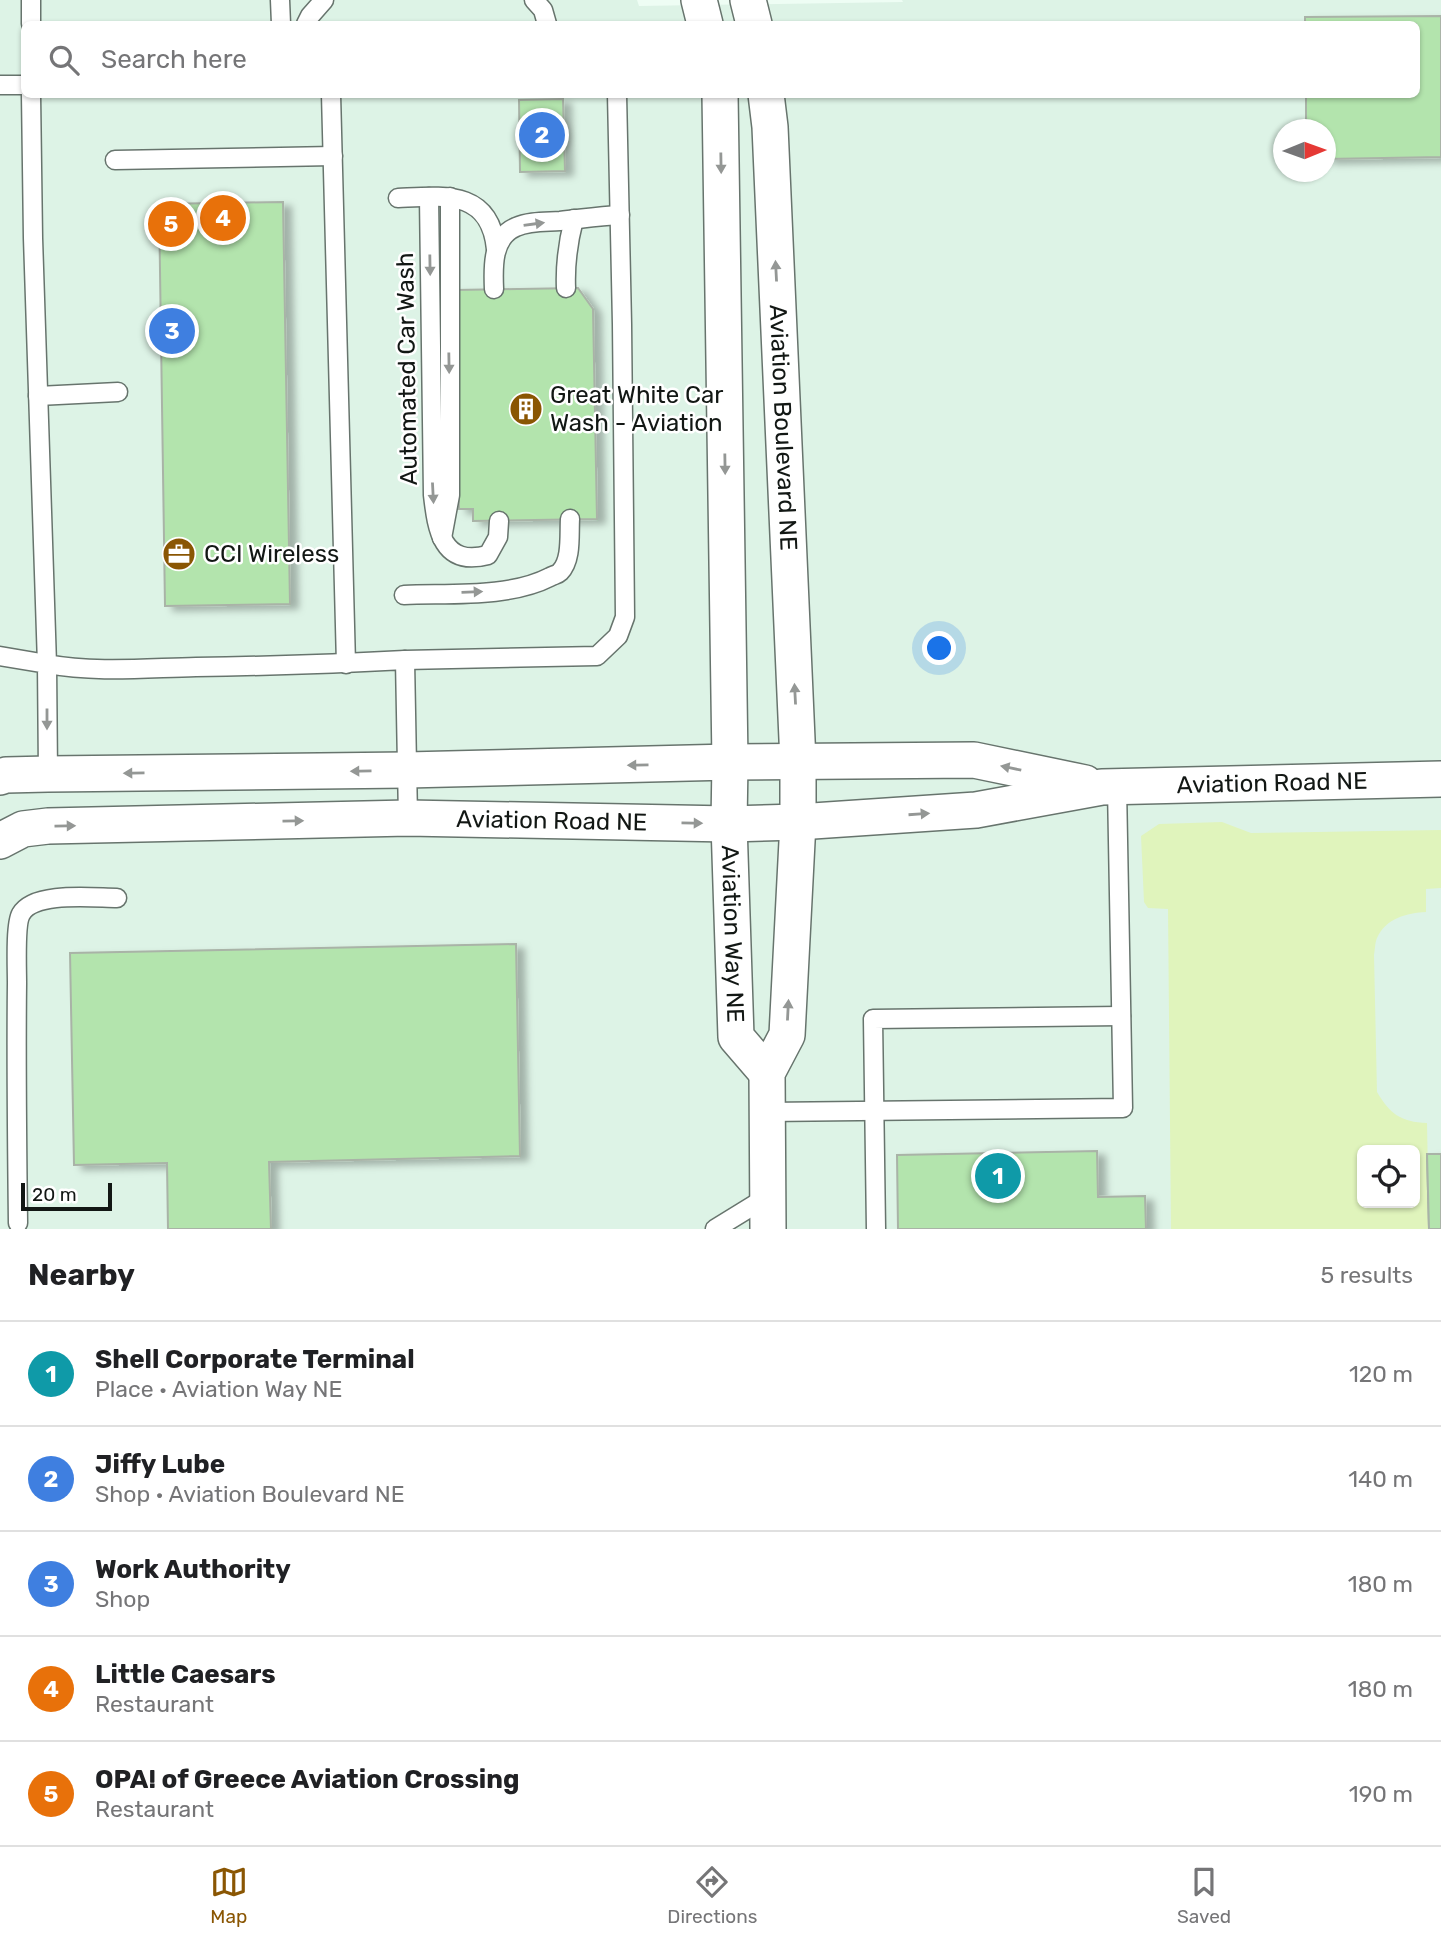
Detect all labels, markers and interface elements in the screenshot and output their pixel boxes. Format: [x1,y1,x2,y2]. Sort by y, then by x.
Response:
search box [21,21,1420,98]
icon: search [45,41,83,79]
text: Search here [101,44,247,75]
pin: 2 [519,109,565,161]
north arrow [1273,119,1336,182]
one-way arrow [715,152,727,174]
pin: 4 [200,192,246,244]
pin: 5 [148,198,194,250]
one-way arrow [523,218,545,229]
street label: Automated Car Wash [391,252,423,486]
one-way arrow [424,254,436,276]
one-way arrow [771,260,782,282]
street label: Aviation Boulevard NE [764,304,803,551]
pin: 3 [149,305,195,357]
one-way arrow [444,352,455,374]
place label: Great White Car Wash - Aviation [550,381,723,437]
building icon: Great White Car Wash - Aviation [507,390,545,428]
one-way arrow [719,453,731,475]
one-way arrow [428,482,439,504]
office icon: CCI Wireless [160,535,198,573]
place label: CCI Wireless [204,540,339,568]
one-way arrow [461,587,483,598]
your location [922,631,956,665]
one-way arrow [790,683,801,705]
one-way arrow [41,708,53,730]
one-way arrow [627,759,649,771]
one-way arrow [1000,763,1022,774]
one-way arrow [350,765,372,777]
one-way arrow [123,767,145,779]
street label: Aviation Road NE [1176,767,1368,799]
street label: Aviation Road NE [456,805,648,836]
one-way arrow [908,808,930,819]
one-way arrow [282,815,304,826]
one-way arrow [681,818,703,829]
one-way arrow [55,820,77,832]
street label: Aviation Way NE [716,844,750,1023]
one-way arrow [783,999,794,1021]
map controls [1357,1145,1420,1208]
button: locate [1357,1145,1420,1208]
pin: 1 [975,1150,1021,1202]
scale bar [21,1180,112,1212]
text: 20 m [32,1183,77,1206]
text: Nearby [28,1257,135,1293]
text: 5 results [1320,1261,1413,1289]
text: Shell Corporate Terminal [95,1344,415,1375]
text: 1 [45,1360,57,1388]
text: 120 m [1349,1360,1413,1388]
text: Place · Aviation Way NE [95,1375,342,1403]
text: Jiffy Lube [95,1449,225,1480]
text: 2 [44,1465,58,1493]
text: 140 m [1348,1465,1413,1493]
text: Shop · Aviation Boulevard NE [95,1480,405,1508]
text: Work Authority [95,1554,291,1585]
text: 3 [43,1570,59,1598]
text: 180 m [1348,1570,1413,1598]
text: Shop [95,1585,150,1613]
text: Little Caesars [95,1659,276,1690]
text: 4 [43,1675,59,1703]
text: 180 m [1348,1675,1413,1703]
text: Restaurant [95,1690,214,1718]
text: OPA! of Greece Aviation Crossing [95,1764,520,1795]
text: 5 [44,1780,58,1808]
text: 190 m [1349,1780,1413,1808]
text: Restaurant [95,1795,214,1823]
tab: Map [210,1863,248,1928]
tab: Directions [667,1863,757,1928]
tab: Saved [1177,1863,1231,1928]

